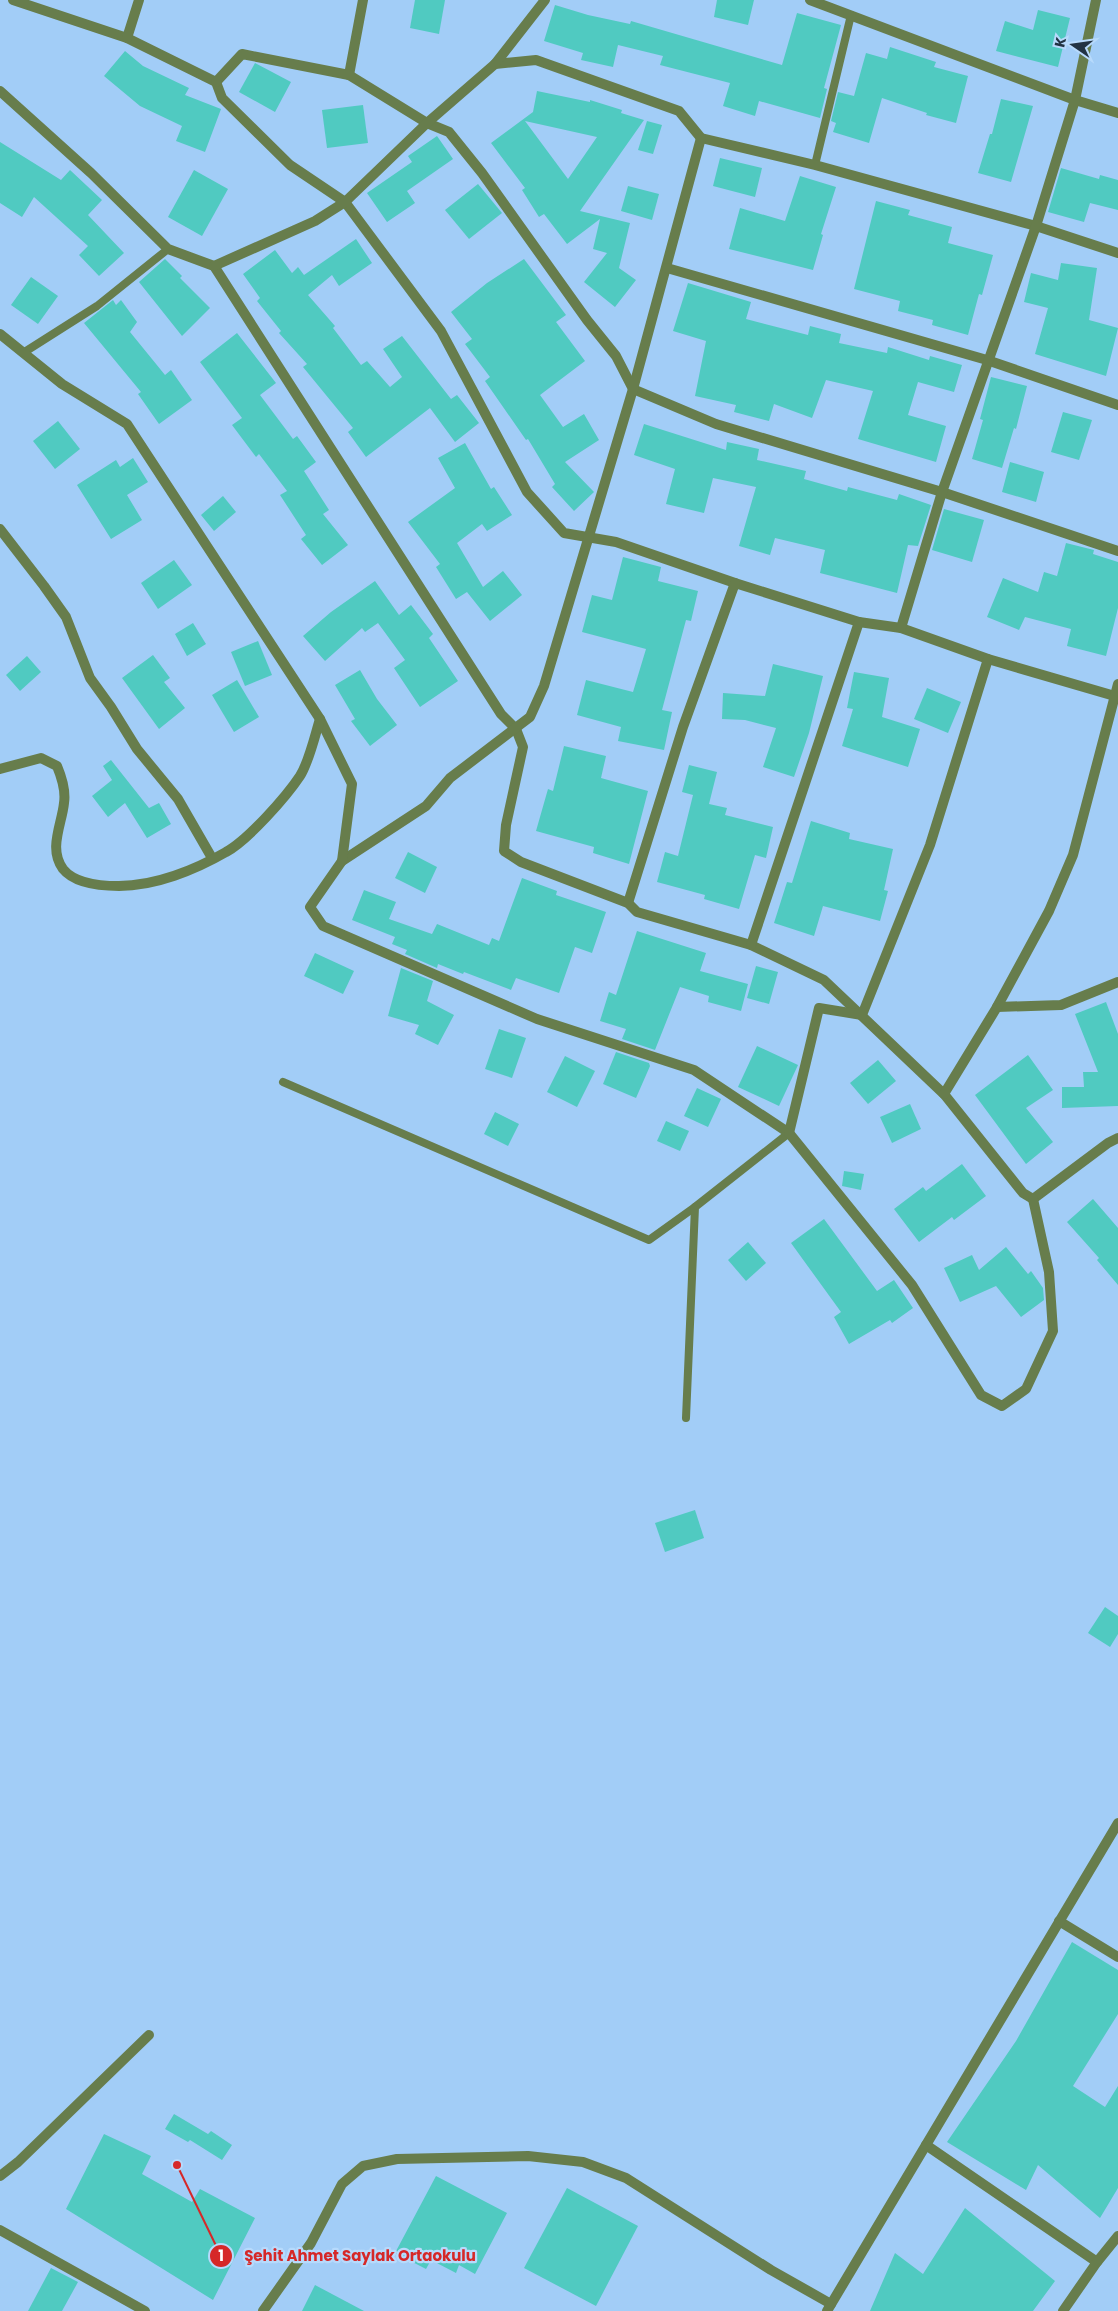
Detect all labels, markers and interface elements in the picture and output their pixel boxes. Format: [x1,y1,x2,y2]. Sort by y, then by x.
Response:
north arrow [1048,20,1098,70]
text: K [1049,35,1071,49]
callout: Şehit Ahmet Saylak Ortaokulu [209,2241,486,2271]
text: 1 [218,2245,224,2266]
text: Şehit Ahmet Saylak Ortaokulu [244,2245,476,2266]

